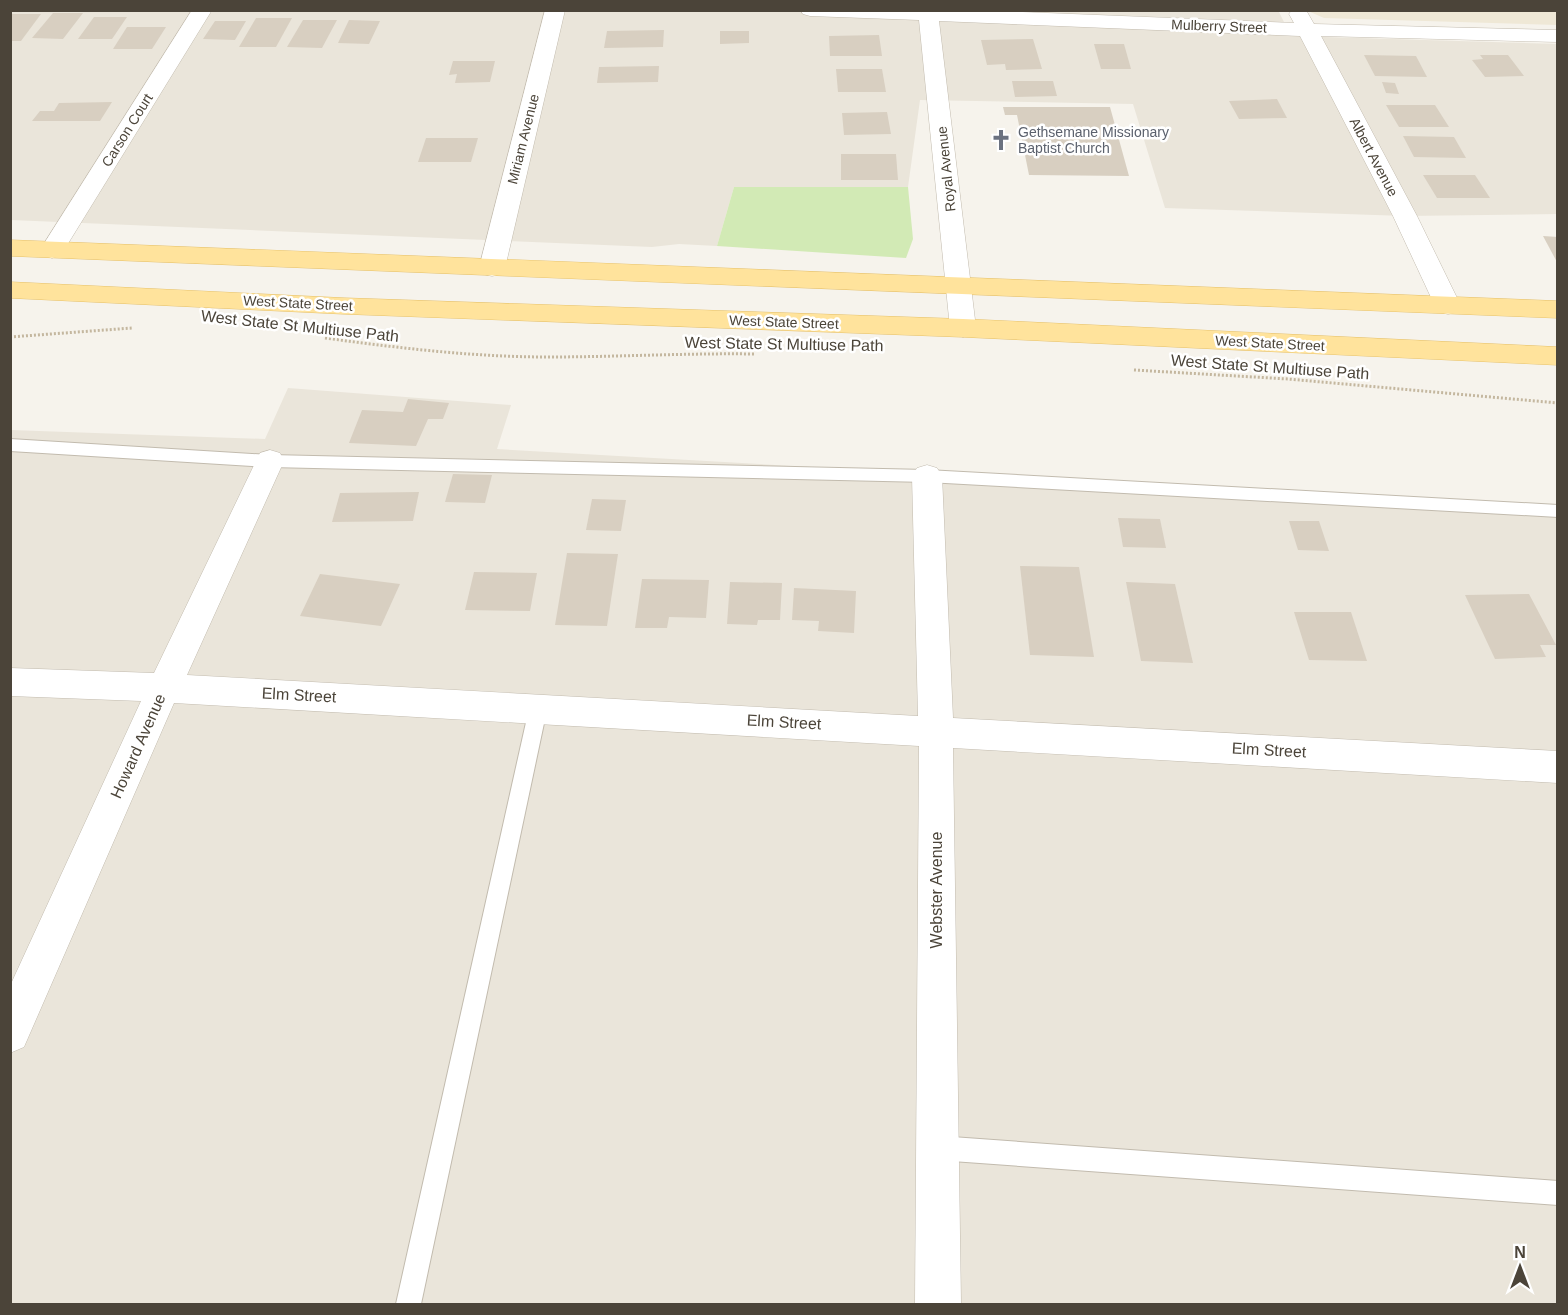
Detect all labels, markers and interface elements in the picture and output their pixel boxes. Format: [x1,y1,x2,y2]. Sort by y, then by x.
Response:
street label: Mulberry Street [1171,16,1267,36]
street label: Carson Court [98,90,156,170]
street label: Miriam Avenue [504,92,542,186]
street label: Albert Avenue [1347,115,1402,199]
place label: Gethsemane Missionary Baptist Church [1018,124,1169,156]
street label: Royal Avenue [934,125,958,213]
church icon: Gethsemane Missionary Baptist Church [989,128,1013,152]
street label: West State Street [243,292,353,314]
street label: West State St Multiuse Path [200,307,400,345]
street label: West State Street [729,312,839,332]
street label: West State Street [1215,332,1325,354]
street label: West State St Multiuse Path [684,334,884,354]
street label: West State St Multiuse Path [1170,352,1370,382]
street label: Elm Street [261,685,337,705]
street label: Howard Avenue [107,691,169,801]
street label: Elm Street [746,712,822,732]
street label: Elm Street [1231,740,1307,760]
street label: Webster Avenue [928,831,945,948]
north arrow [1490,1237,1550,1297]
text: N [1514,1244,1526,1261]

